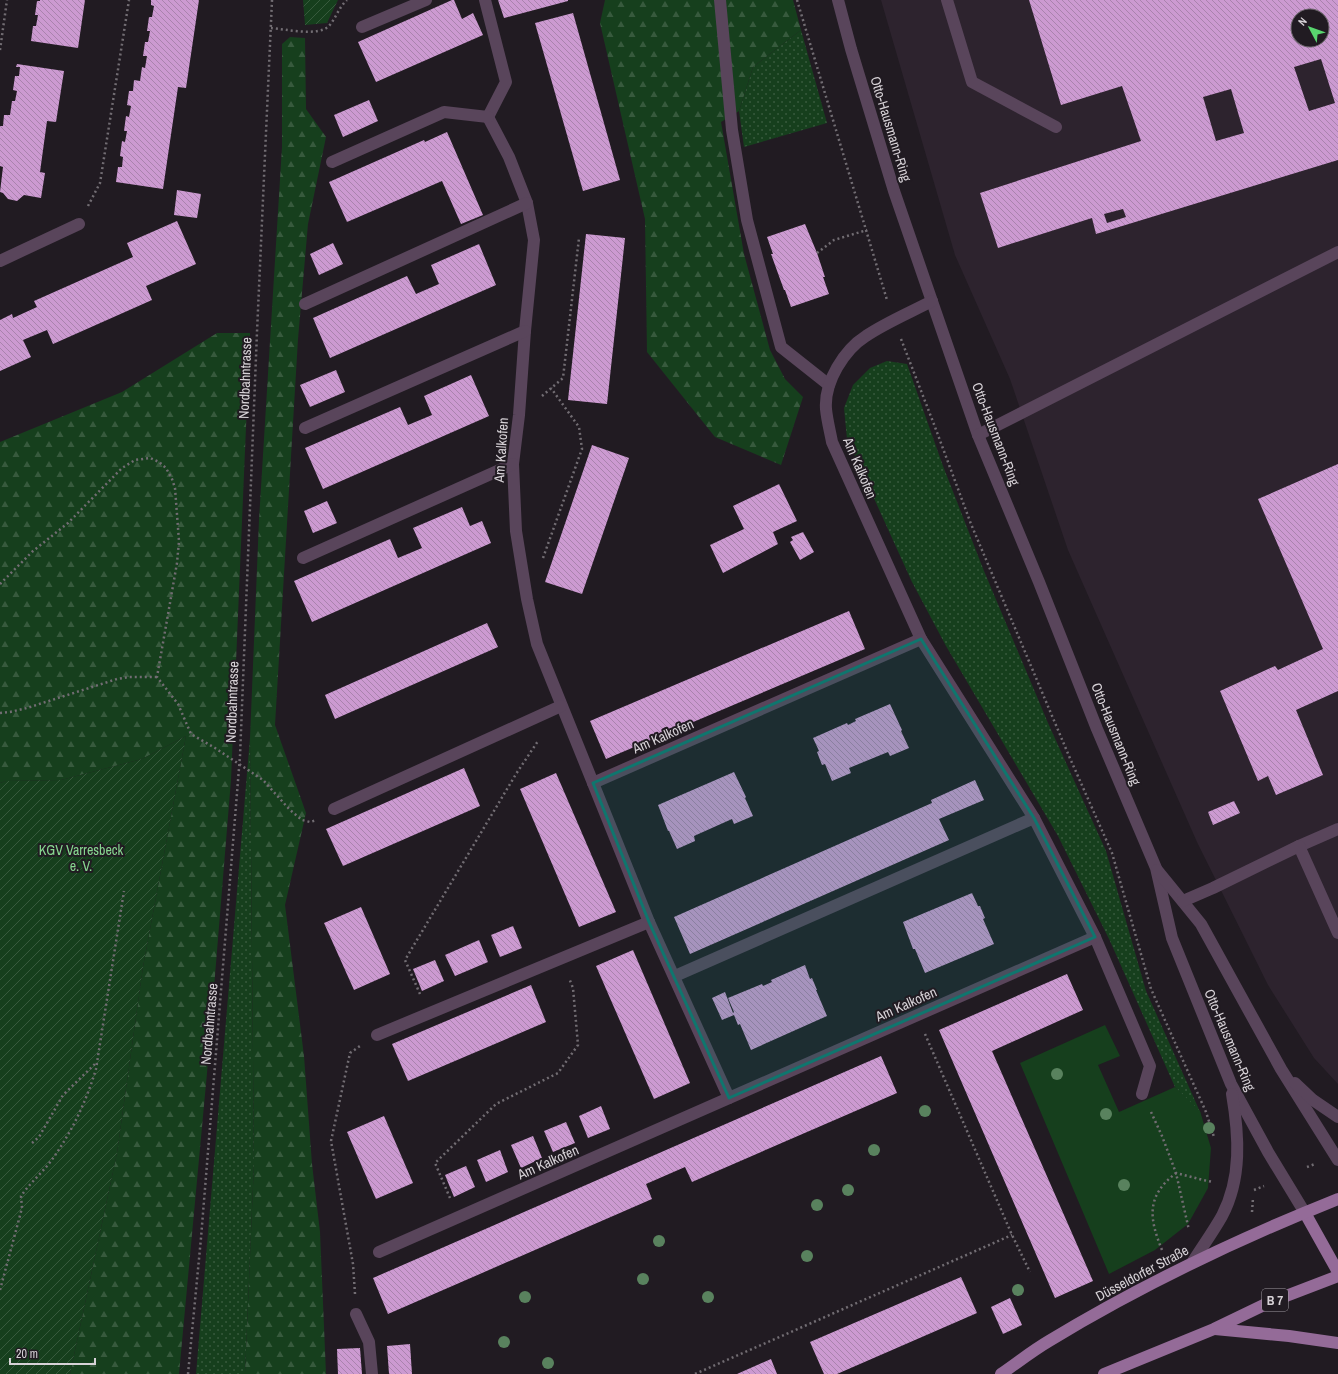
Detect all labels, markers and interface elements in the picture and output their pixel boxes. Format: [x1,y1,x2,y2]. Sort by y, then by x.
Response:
north arrow [1290,8,1330,48]
text: N [1295,14,1310,28]
street label: Otto-Hausmann-Ring [866,74,916,184]
street label: Nordbahntrasse [235,337,255,419]
street label: Otto-Hausmann-Ring [968,380,1024,489]
street label: Am Kalkofen [490,417,512,484]
street label: Am Kalkofen [839,434,881,501]
street label: Nordbahntrasse [222,661,242,743]
street label: Otto-Hausmann-Ring [1087,680,1145,789]
street label: Am Kalkofen [629,715,696,758]
park label: KGV Varresbeck e. V. [39,841,124,875]
street label: Nordbahntrasse [196,983,222,1065]
street label: Am Kalkofen [872,983,939,1026]
street label: Otto-Hausmann-Ring [1200,986,1260,1094]
street label: Am Kalkofen [514,1141,581,1184]
street label: Düsseldorfer Straße [1092,1241,1192,1305]
road number: B 7 [1262,1289,1288,1311]
scale bar [10,1340,95,1366]
text: 20 m [16,1346,38,1362]

